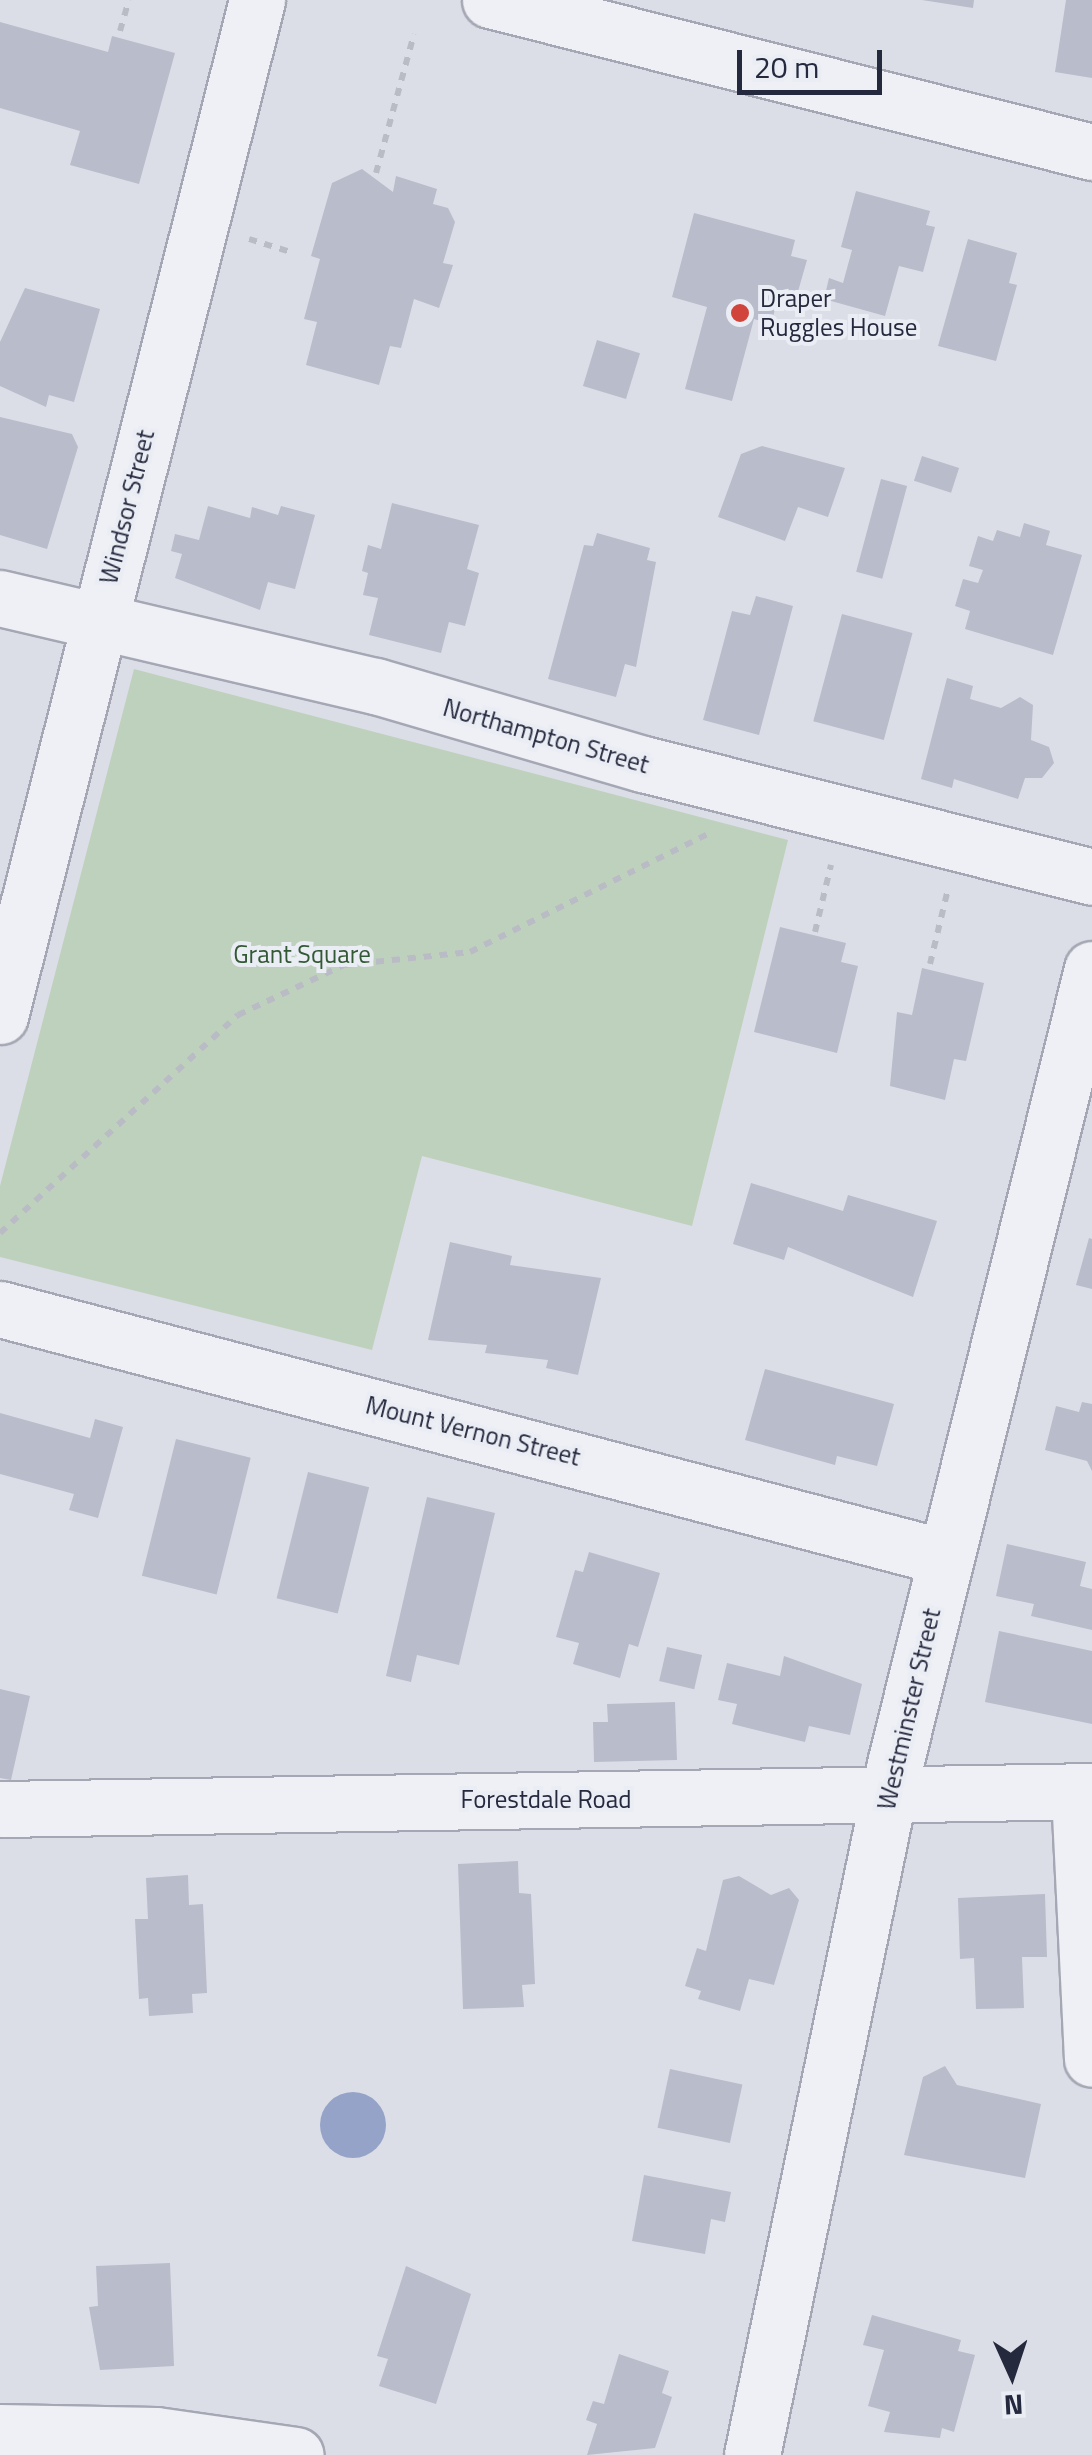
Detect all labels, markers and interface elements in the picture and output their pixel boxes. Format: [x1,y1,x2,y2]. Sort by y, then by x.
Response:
scale bar [742,30,887,92]
text: 20 m [754,44,819,90]
place label: Draper Ruggles House [760,284,917,343]
marker: Draper Ruggles House [729,302,751,324]
street label: Windsor Street [93,427,161,587]
street label: Northampton Street [440,692,652,780]
park label: Grant Square [233,939,371,969]
street label: Mount Vernon Street [363,1390,583,1472]
street label: Westminster Street [871,1605,947,1813]
street label: Forestdale Road [460,1784,632,1814]
north arrow [962,2325,1062,2425]
text: N [1003,2383,1024,2427]

